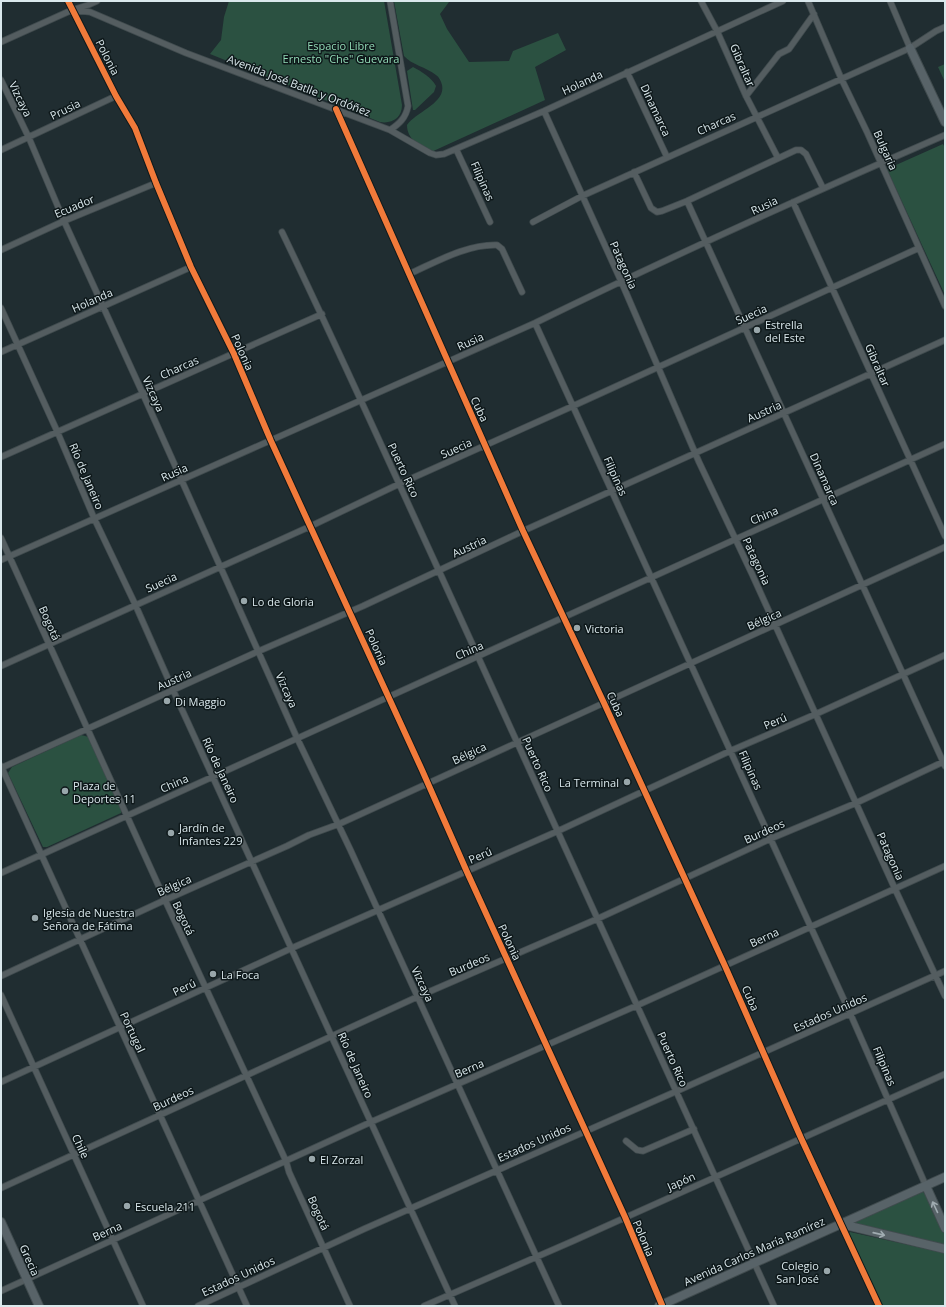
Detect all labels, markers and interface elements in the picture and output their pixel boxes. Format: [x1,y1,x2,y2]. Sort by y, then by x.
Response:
street label: Polonia [93,37,123,77]
park label: Espacio Libre Ernesto "Che" Guevara [283,38,399,66]
street label: Gibraltar [727,41,759,89]
street label: Avenida José Batlle y Ordóñez [225,51,373,119]
street label: Holanda [559,66,605,98]
street label: Vizcaya [6,79,36,119]
street label: Dinamarca [637,82,675,138]
street label: Prusia [47,95,83,123]
street label: Charcas [694,108,738,138]
street label: Bulgaria [871,128,901,172]
street label: Filipinas [468,159,498,203]
street label: Ecuador [52,191,97,221]
street label: Rusia [748,192,780,218]
street label: Patagonia [607,239,641,291]
street label: Holanda [69,284,115,316]
street label: Suecia [733,300,769,328]
place label: Estrella del Este [765,317,805,345]
marker: Estrella del Este [752,325,762,335]
street label: Rusia [454,329,486,353]
street label: Polonia [228,331,258,373]
street label: Gibraltar [862,341,894,389]
street label: Charcas [157,352,201,382]
street label: Vizcaya [140,374,168,414]
street label: Cuba [468,394,492,424]
street label: Austria [744,397,784,425]
street label: Suecia [438,434,474,462]
street label: Puerto Rico [385,440,423,500]
street label: Río de Janeiro [66,441,108,512]
street label: Dinamarca [807,450,843,508]
street label: Filipinas [601,454,631,498]
street label: Rusia [158,460,190,484]
street label: China [748,502,780,528]
street label: Austria [449,532,489,560]
street label: Patagonia [739,535,775,587]
street label: Suecia [143,568,179,596]
place label: Lo de Gloria [252,594,314,609]
marker: Lo de Gloria [239,596,249,606]
street label: Bogotá [36,603,64,643]
street label: Bélgica [744,605,784,633]
place label: Victoria [585,621,624,636]
marker: Victoria [572,623,582,633]
street label: Polonia [362,626,392,668]
street label: China [453,637,485,663]
street label: Austria [154,665,194,693]
street label: Vizcaya [273,670,301,710]
street label: Cuba [604,689,628,719]
place label: Di Maggio [175,694,226,709]
marker: Di Maggio [162,696,172,706]
street label: Perú [761,709,789,733]
street label: Puerto Rico [519,734,557,794]
street label: Río de Janeiro [199,735,243,806]
street label: Bélgica [449,739,489,767]
street label: Filipinas [736,748,766,792]
street label: China [158,770,190,796]
place label: La Terminal [559,775,619,790]
marker: La Terminal [622,777,632,787]
place label: Plaza de Deportes 11 [73,778,136,806]
marker: Plaza de Deportes 11 [60,786,70,796]
street label: Burdeos [741,815,787,847]
place label: Jardín de Infantes 229 [178,820,242,848]
marker: Jardín de Infantes 229 [166,828,176,838]
street label: Patagonia [874,830,908,882]
street label: Perú [466,843,494,867]
street label: Bélgica [154,871,194,899]
street label: Bogotá [170,898,198,938]
place label: Iglesia de Nuestra Señora de Fátima [43,905,135,933]
marker: Iglesia de Nuestra Señora de Fátima [30,913,40,923]
street label: Polonia [495,921,525,963]
street label: Berna [747,924,781,950]
street label: Burdeos [446,949,492,979]
street label: Vizcaya [408,964,438,1004]
place label: La Foca [221,967,259,982]
marker: La Foca [208,969,218,979]
street label: Perú [170,975,198,999]
street label: Cuba [739,983,763,1013]
street label: Estados Unidos [791,989,869,1035]
street label: Portugal [117,1009,149,1055]
street label: Puerto Rico [654,1029,692,1089]
street label: Río de Janeiro [335,1030,377,1101]
street label: Filipinas [870,1044,900,1088]
street label: Berna [452,1055,486,1081]
street label: Burdeos [150,1082,196,1114]
street label: Estados Unidos [495,1119,573,1165]
street label: Chile [69,1131,93,1161]
place label: El Zorzal [320,1152,363,1167]
marker: El Zorzal [307,1154,317,1164]
street label: Japón [664,1168,697,1194]
street label: Bogotá [305,1193,333,1233]
place label: Escuela 211 [135,1199,195,1214]
marker: Escuela 211 [122,1201,132,1211]
one-way arrow [931,1201,938,1213]
street label: Avenida Carlos María Ramírez [681,1213,827,1289]
street label: Polonia [630,1217,658,1259]
street label: Berna [90,1218,124,1244]
one-way arrow [872,1230,885,1238]
street label: Grecia [16,1242,44,1278]
street label: Estados Unidos [199,1253,277,1299]
place label: Colegio San José [776,1258,819,1286]
marker: Colegio San José [822,1266,832,1276]

